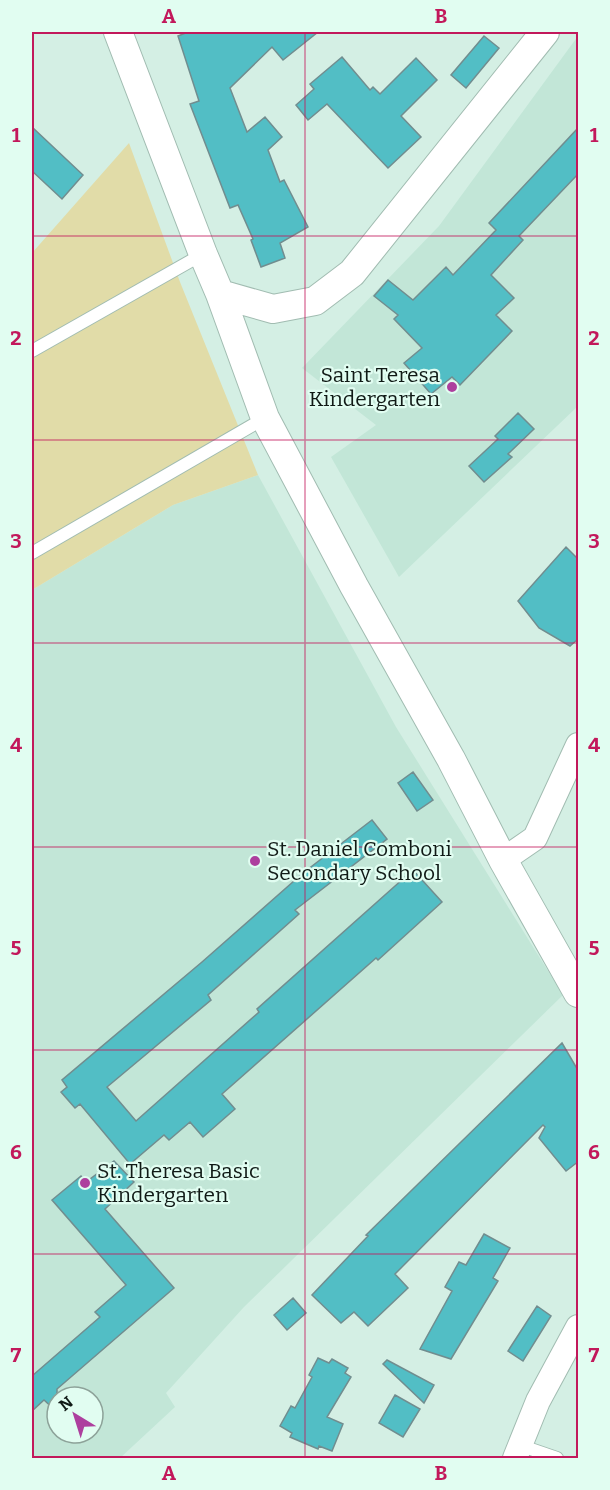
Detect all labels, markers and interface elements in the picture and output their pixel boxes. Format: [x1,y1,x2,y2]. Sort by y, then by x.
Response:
text: A [162,4,177,28]
text: B [435,4,448,28]
text: 1 [12,123,21,147]
text: 1 [590,123,599,147]
text: 2 [10,326,22,350]
text: 2 [588,326,600,350]
place label: Saint Teresa Kindergarten [309,362,441,412]
marker: Saint Teresa Kindergarten [445,380,459,394]
text: 3 [10,529,22,553]
text: 3 [588,529,600,553]
text: 4 [10,733,22,757]
text: 4 [588,733,600,757]
place label: St. Daniel Comboni Secondary School [267,836,452,886]
marker: St. Daniel Comboni Secondary School [248,854,262,868]
text: 5 [11,936,22,960]
text: 5 [589,936,600,960]
text: 6 [10,1140,22,1164]
text: 6 [588,1140,600,1164]
place label: St. Theresa Basic Kindergarten [97,1158,260,1208]
marker: St. Theresa Basic Kindergarten [78,1176,92,1190]
text: 7 [11,1343,22,1367]
text: 7 [589,1343,600,1367]
north arrow [45,1385,105,1445]
text: N [55,1392,77,1415]
text: A [162,1461,177,1485]
text: B [435,1461,448,1485]

